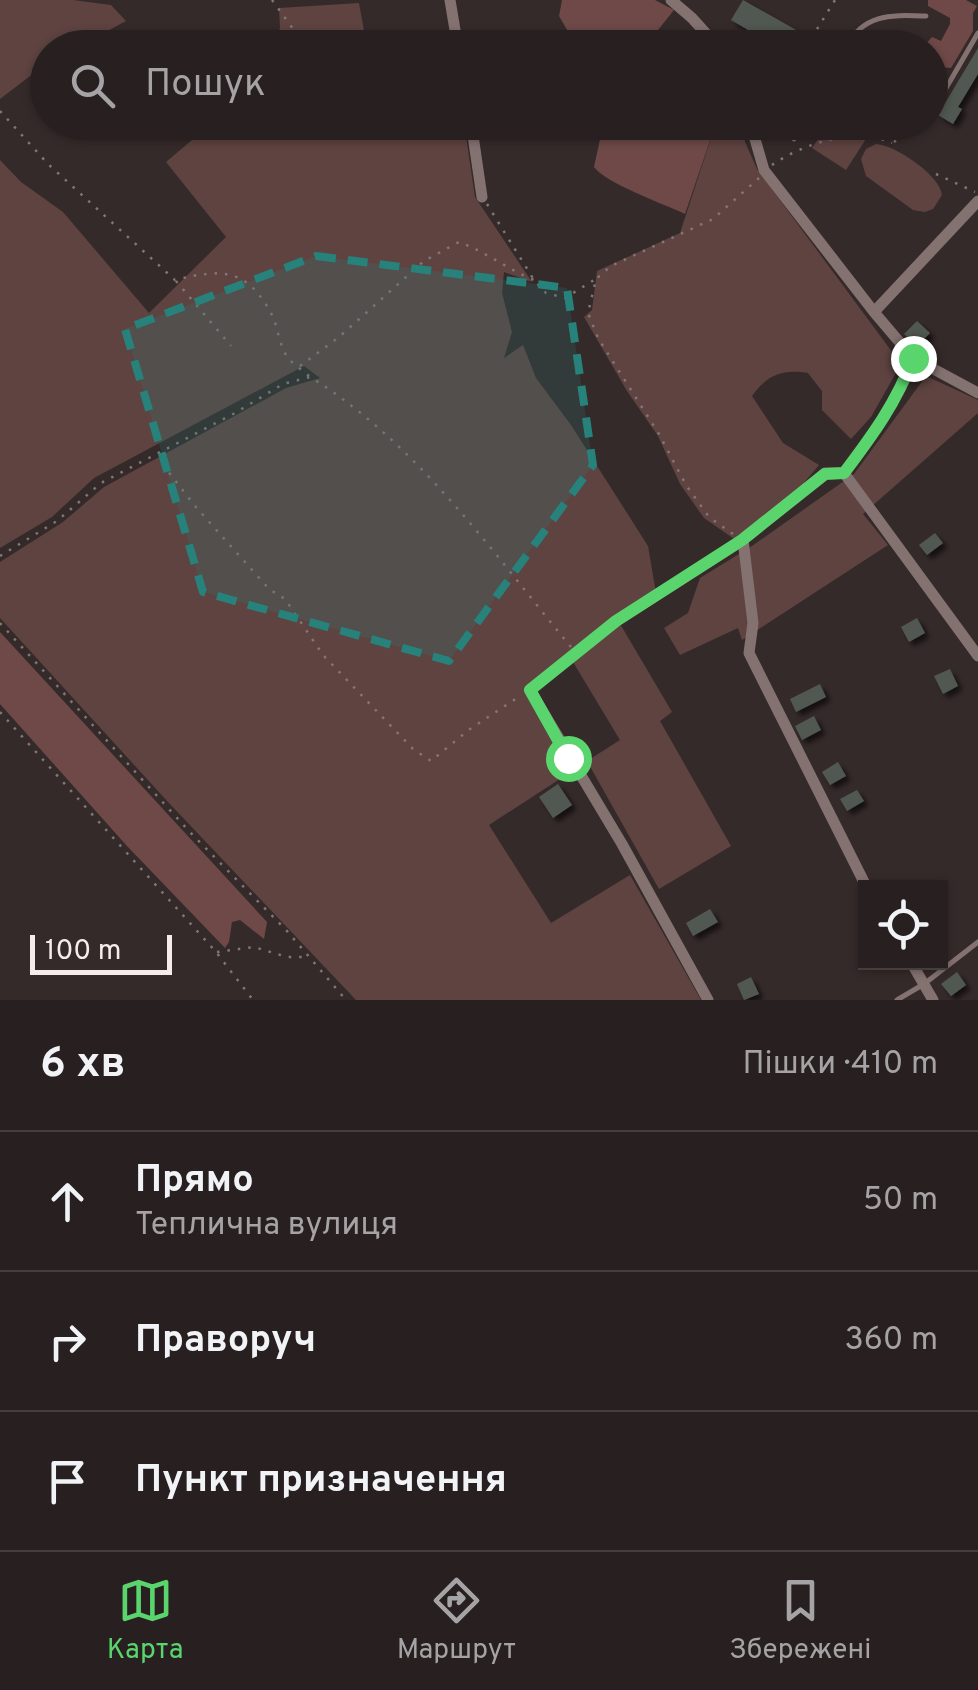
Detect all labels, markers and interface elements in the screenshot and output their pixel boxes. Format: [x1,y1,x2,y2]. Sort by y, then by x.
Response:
search box [30,30,948,140]
icon: search [65,58,120,113]
text: Пошук [145,61,266,110]
route end [891,336,937,382]
route start [546,736,592,782]
map controls [858,880,948,970]
button: locate [858,880,948,970]
scale bar [30,930,172,974]
text: 100 m [45,934,121,970]
text: 6 хв [40,1039,126,1092]
text: Пішки · 410 m [742,1045,938,1085]
text: Прямо [135,1157,254,1206]
icon: ahead [40,1174,95,1229]
text: 50 m [863,1181,938,1221]
text: Теплична вулиця [135,1206,398,1246]
icon: right [40,1314,95,1369]
text: Праворуч [135,1317,316,1366]
text: 360 m [844,1321,938,1361]
icon: arrive [40,1454,95,1509]
text: Пункт призначення [135,1457,507,1506]
tab: Карта [107,1573,183,1669]
tab: Маршрут [397,1573,516,1669]
tab: Збережені [729,1573,871,1669]

